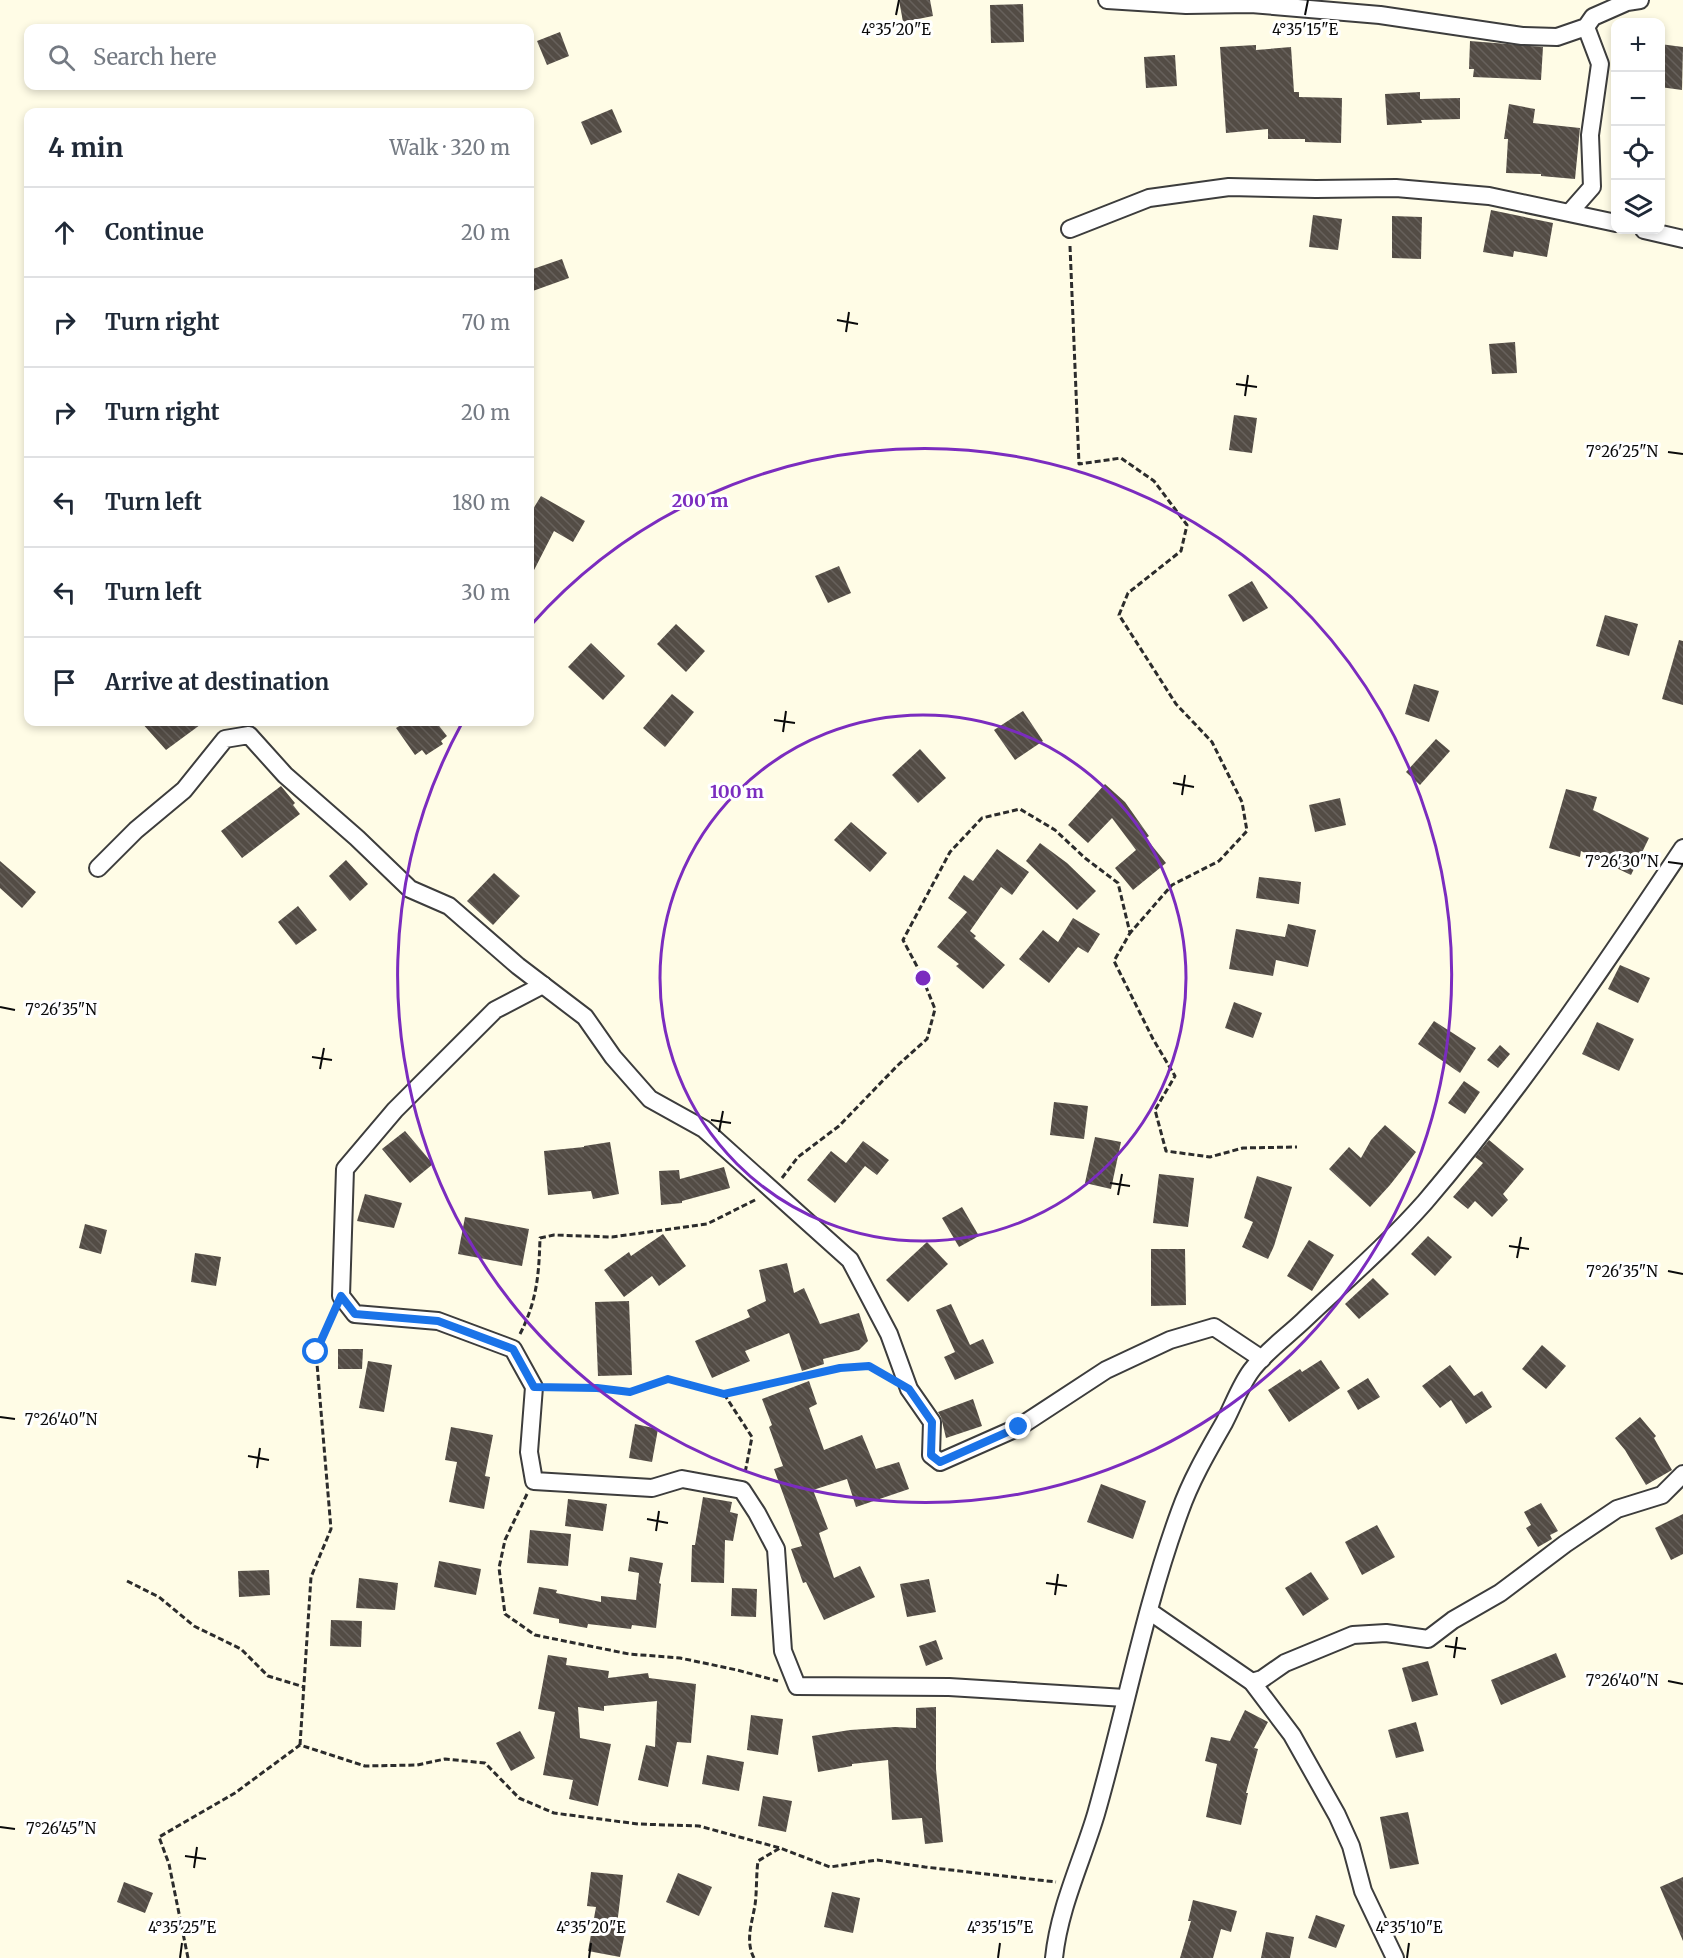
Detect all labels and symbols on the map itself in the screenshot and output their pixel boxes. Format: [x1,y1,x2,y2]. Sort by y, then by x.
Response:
text: 4°35'20"E [861,20,931,39]
text: 4°35'15"E [1272,20,1338,39]
text: 7°26'25"N [1586,442,1658,461]
text: 200 m [672,489,728,512]
text: 100 m [710,780,764,803]
text: 7°26'30"N [1585,852,1659,871]
centre of rings [913,968,933,988]
text: 7°26'35"N [25,1000,97,1019]
text: 7°26'35"N [1586,1262,1658,1281]
route start [302,1338,328,1364]
text: 7°26'40"N [25,1410,98,1429]
route end [1005,1413,1031,1439]
text: 7°26'40"N [1586,1671,1659,1690]
text: 7°26'45"N [26,1819,96,1838]
text: 4°35'25"E [148,1918,216,1937]
text: 4°35'20"E [556,1918,626,1937]
text: 4°35'15"E [967,1918,1033,1937]
text: 4°35'10"E [1376,1918,1443,1937]

